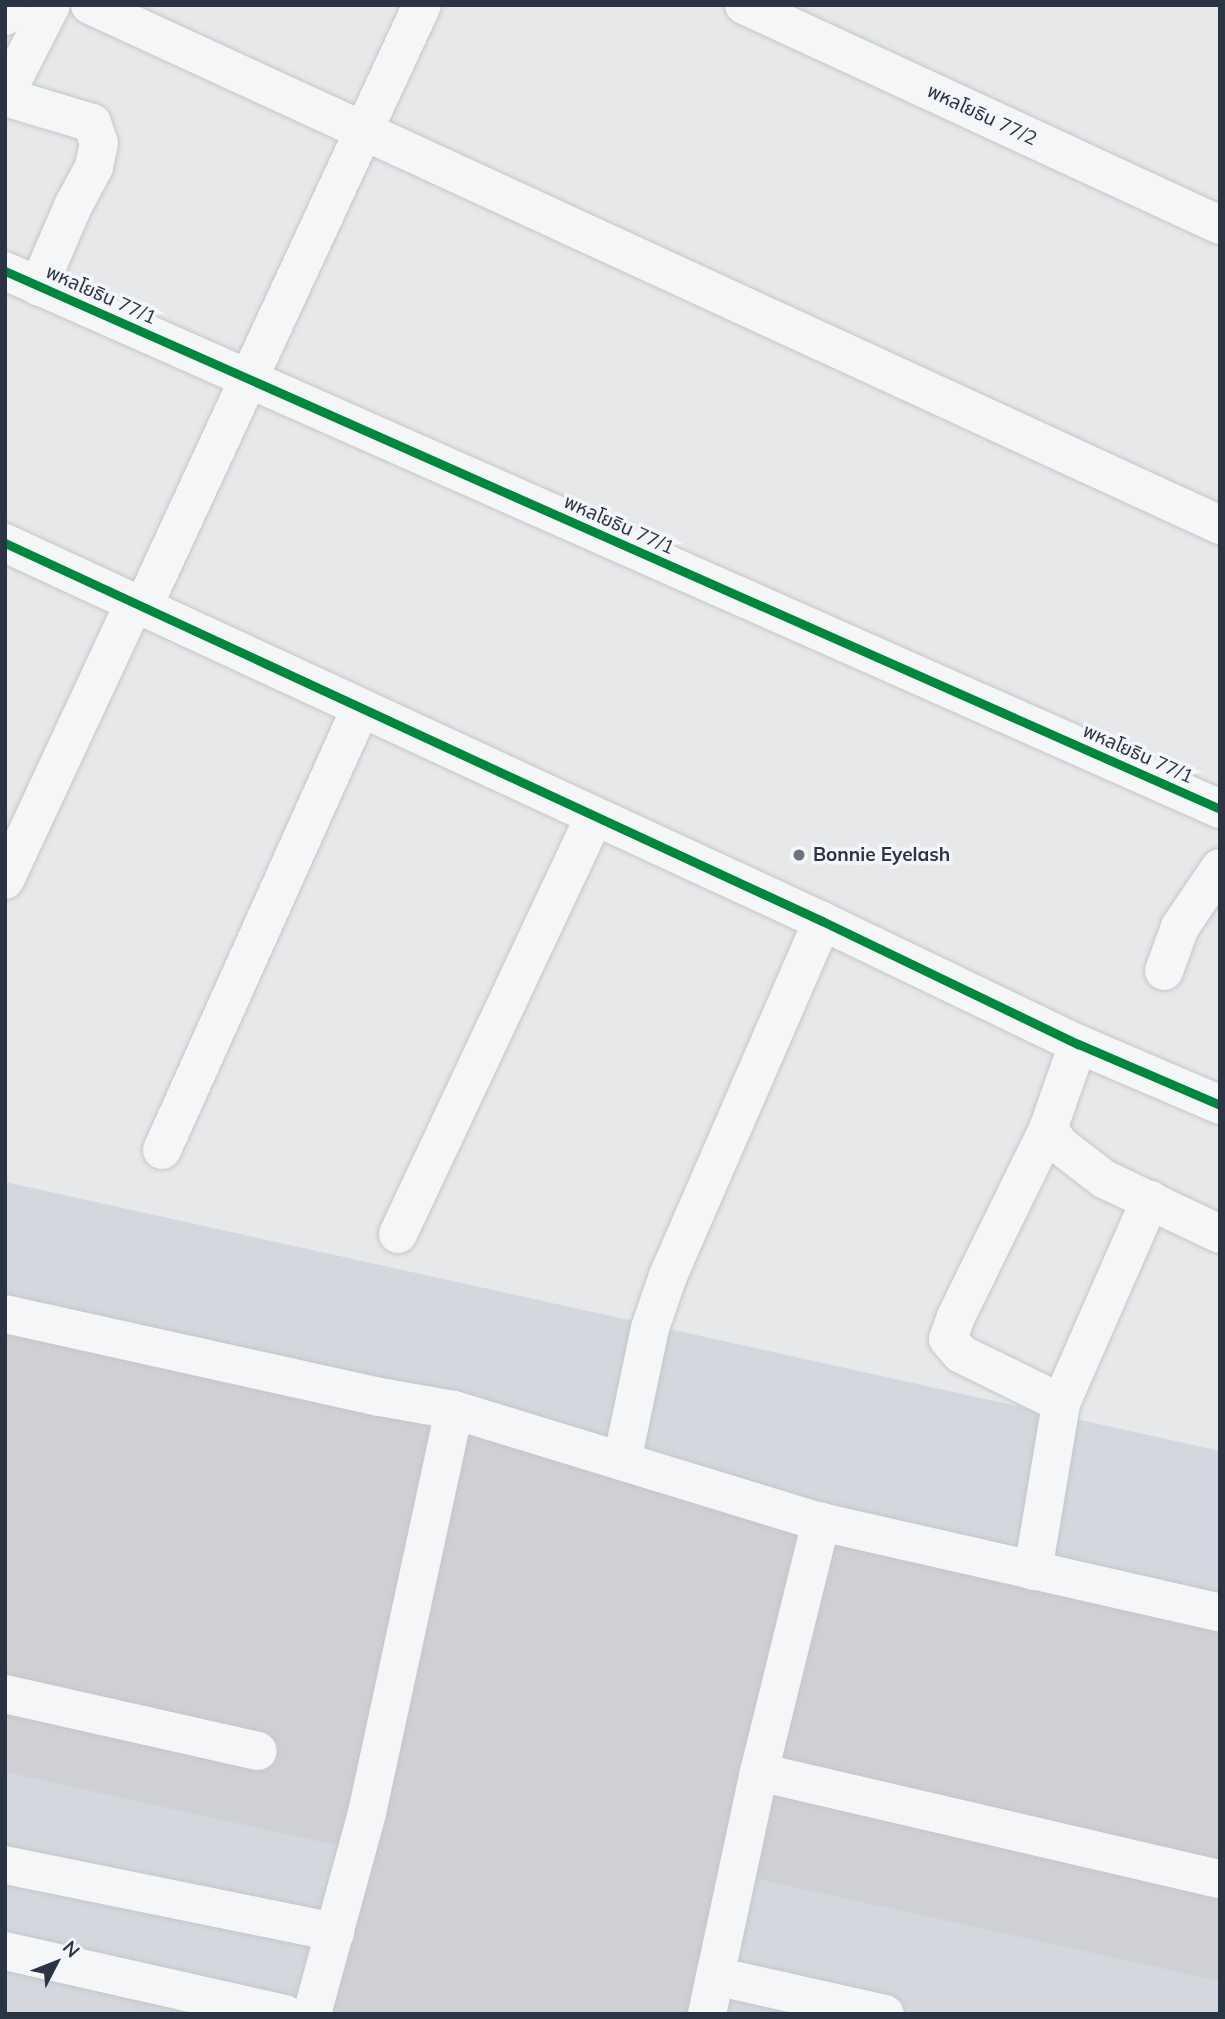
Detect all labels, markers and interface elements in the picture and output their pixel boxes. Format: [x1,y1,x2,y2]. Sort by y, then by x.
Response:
street label: พหลโยธิน 77/2 [924,80,1040,150]
street label: พหลโยธิน 77/1 [42,261,160,329]
street label: พหลโยธิน 77/1 [560,491,678,559]
street label: พหลโยธิน 77/1 [1079,720,1197,788]
place label: Bonnie Eyelash [813,844,950,866]
marker: Bonnie Eyelash [791,847,807,863]
north arrow [21,1928,91,1998]
text: N [58,1936,85,1962]

